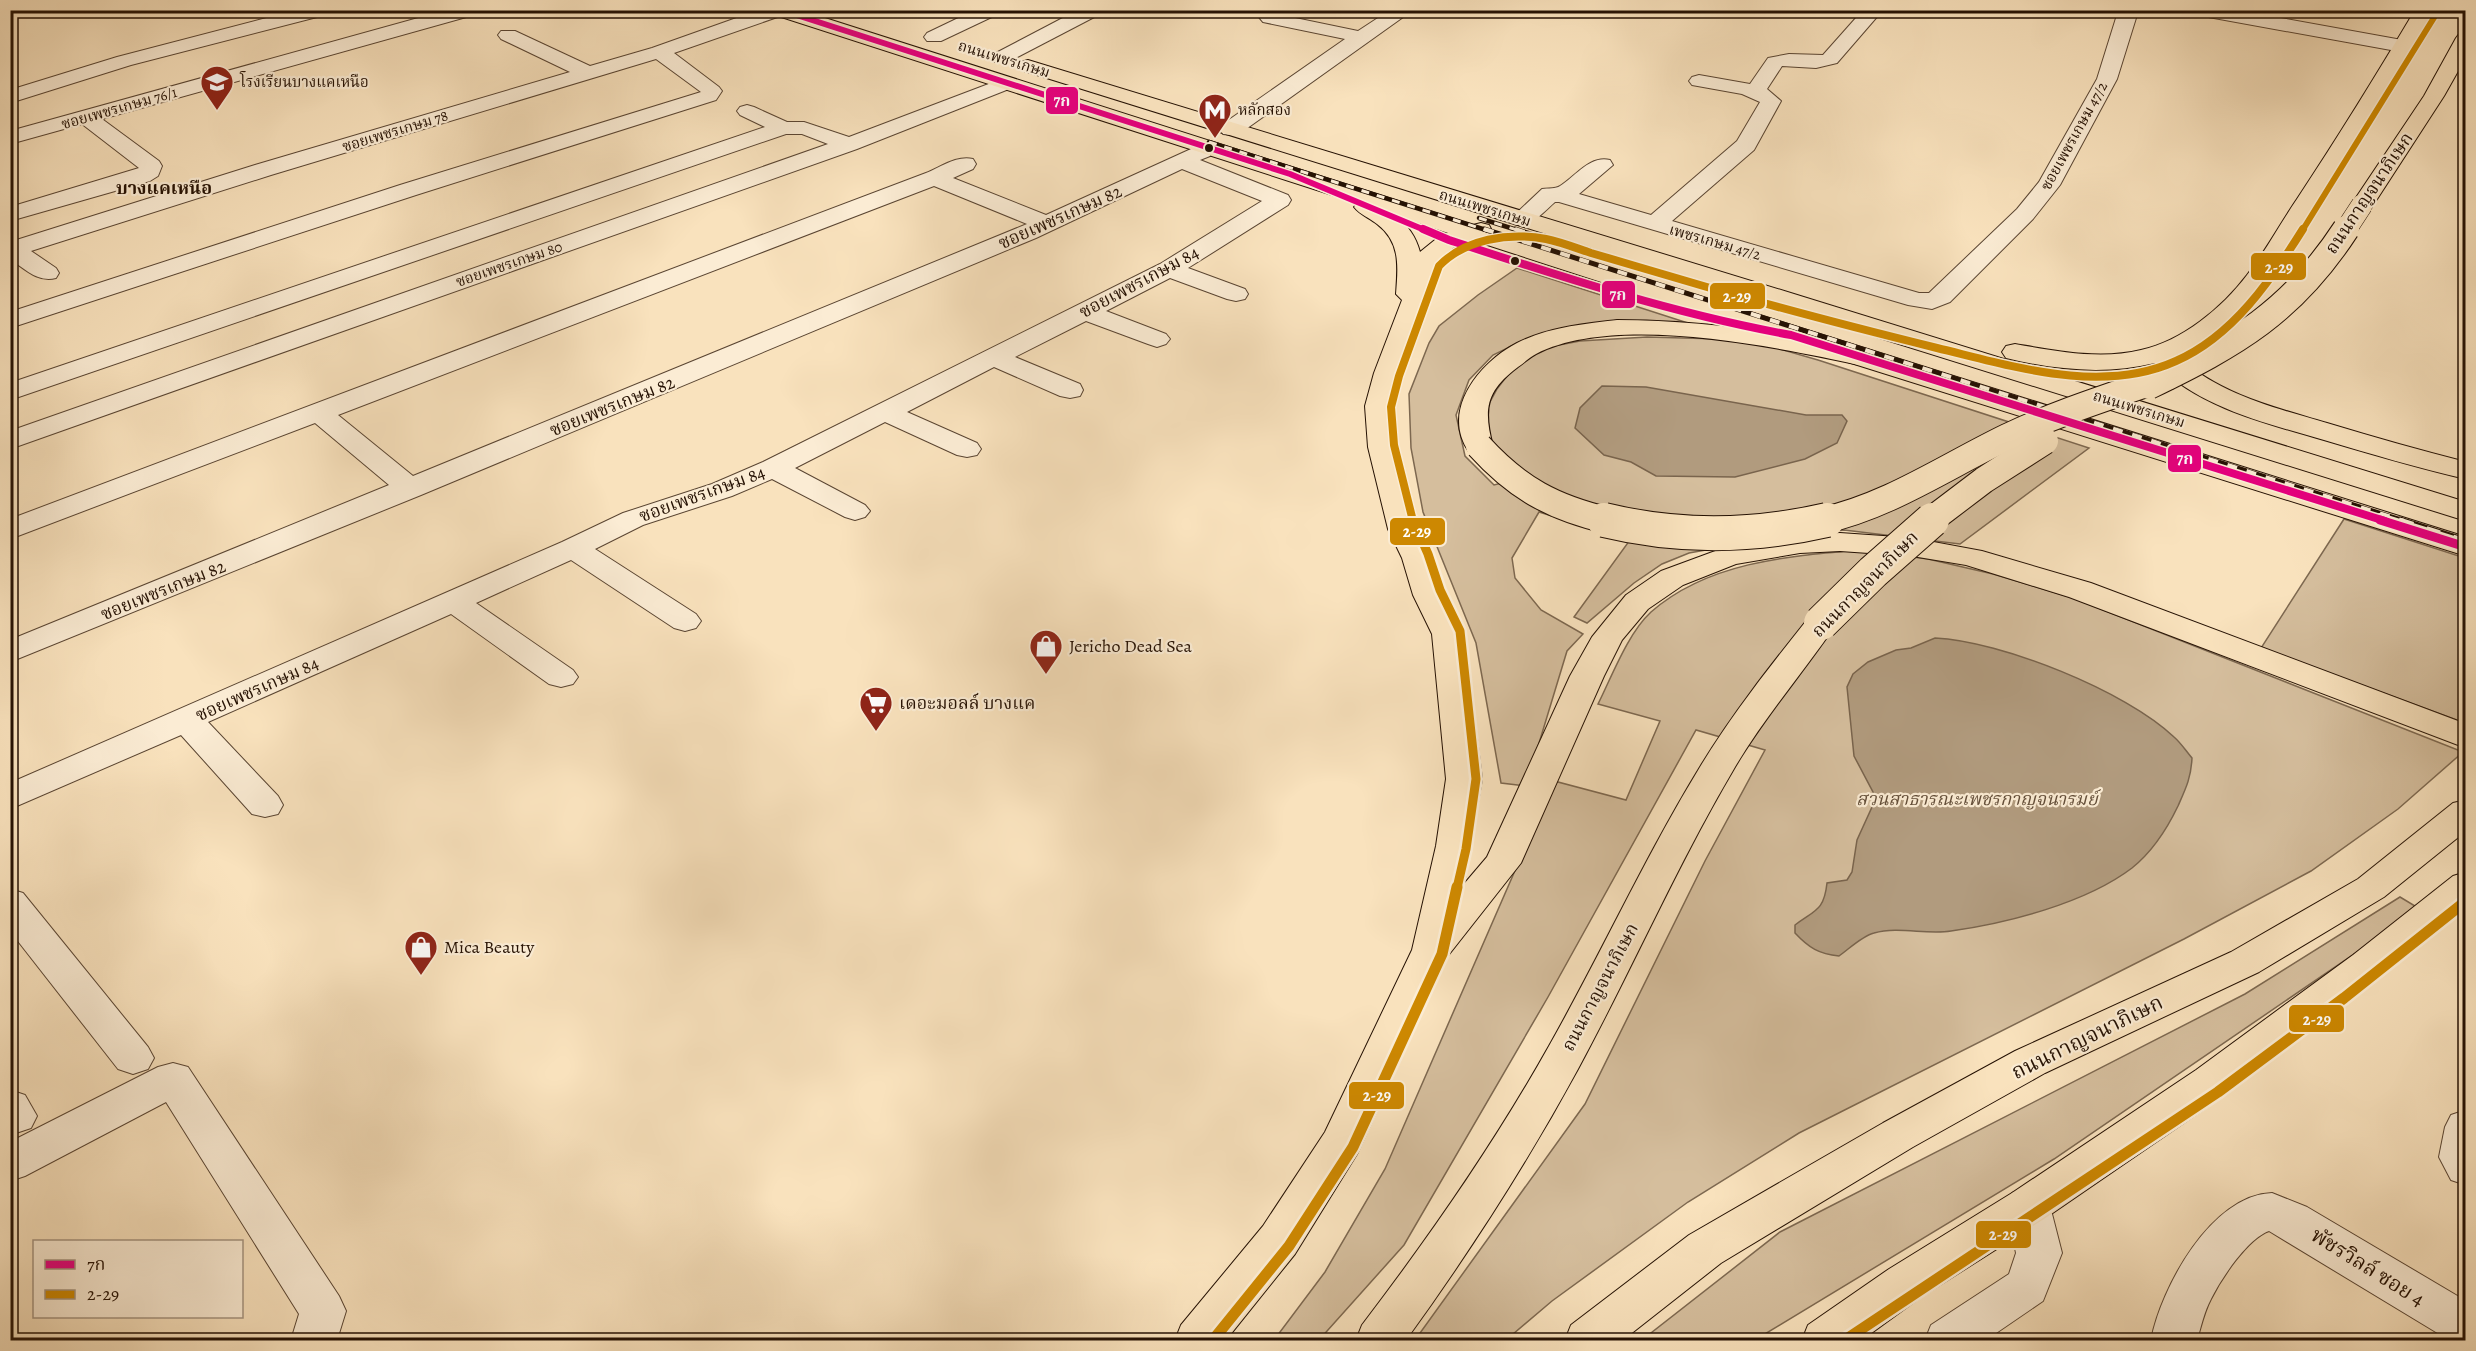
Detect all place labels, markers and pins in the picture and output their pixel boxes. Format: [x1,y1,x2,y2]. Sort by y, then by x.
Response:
school or university icon: โรงเรียนบางแคเหนือ [199,64,235,111]
place label: โรงเรียนบางแคเหนือ [239,71,369,92]
metro station icon: หลักสอง [1197,92,1233,139]
place label: หลักสอง [1238,100,1291,120]
unlabelled marker [1203,142,1215,154]
unlabelled marker [1509,255,1521,267]
shop icon: Jericho Dead Sea [1028,628,1064,675]
place label: Jericho Dead Sea [1069,634,1193,658]
supermarket icon: เดอะมอลล์ บางแค [858,685,894,732]
place label: เดอะมอลล์ บางแค [899,691,1035,715]
shop icon: Mica Beauty [403,929,439,976]
place label: Mica Beauty [444,935,535,959]

